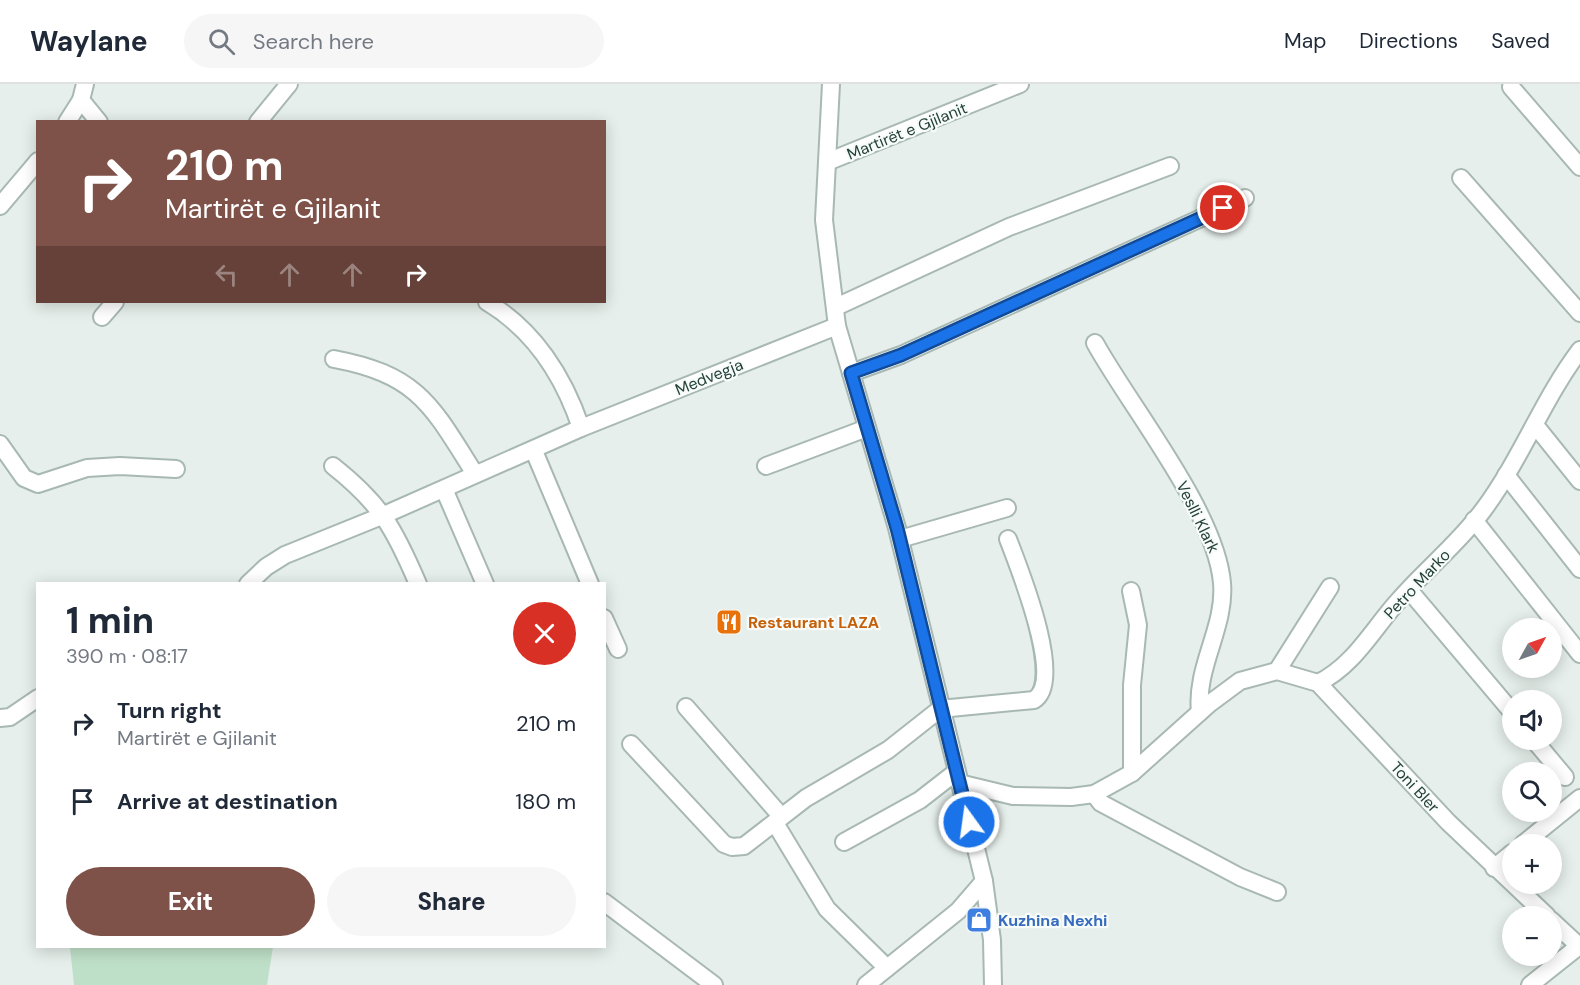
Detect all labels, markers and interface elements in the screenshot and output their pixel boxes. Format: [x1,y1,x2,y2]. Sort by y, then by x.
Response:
search box [184,14,604,68]
text: Waylane [30,23,148,60]
icon: search [205,25,238,58]
text: Search here [253,27,374,56]
text: Map [1284,27,1326,55]
text: Directions [1359,27,1458,55]
text: Saved [1491,27,1550,55]
street label: Martirët e Gjilanit [844,97,970,165]
text: 210 m [165,138,283,193]
icon: right [66,144,144,222]
pin [1197,182,1248,233]
text: Martirët e Gjilanit [165,191,381,226]
icon: arrive [1206,191,1239,224]
icon: left [210,258,243,291]
icon: ahead [273,258,306,291]
icon: ahead [336,258,369,291]
icon: right [399,258,432,291]
street label: Medvegja [672,354,746,400]
street label: Veslli Klark [1172,478,1224,556]
street label: Petro Marko [1379,545,1455,623]
text: 1 min [66,597,154,644]
button: close [513,602,576,665]
restaurant icon: Restaurant LAZA [714,607,744,637]
place label: Restaurant LAZA [748,612,879,633]
north arrow [1502,618,1562,678]
map controls [1502,618,1562,966]
text: 390 m · 08:17 [66,643,188,669]
button: sound [1502,690,1562,750]
text: Turn right [117,696,222,725]
icon: right [66,707,99,740]
text: 210 m [516,709,576,738]
text: Martirët e Gjilanit [117,725,277,751]
street label: Toni Bler [1386,757,1444,817]
button: search [1502,762,1562,822]
icon: arrive [66,785,99,818]
text: Arrive at destination [117,787,338,816]
text: 180 m [515,787,576,816]
position arrow [937,790,1001,854]
button: + [1502,834,1562,894]
button: Exit [66,867,315,936]
button: Share [327,867,576,936]
shop icon: Kuzhina Nexhi [964,905,994,935]
button: − [1502,906,1562,966]
place label: Kuzhina Nexhi [998,910,1107,931]

